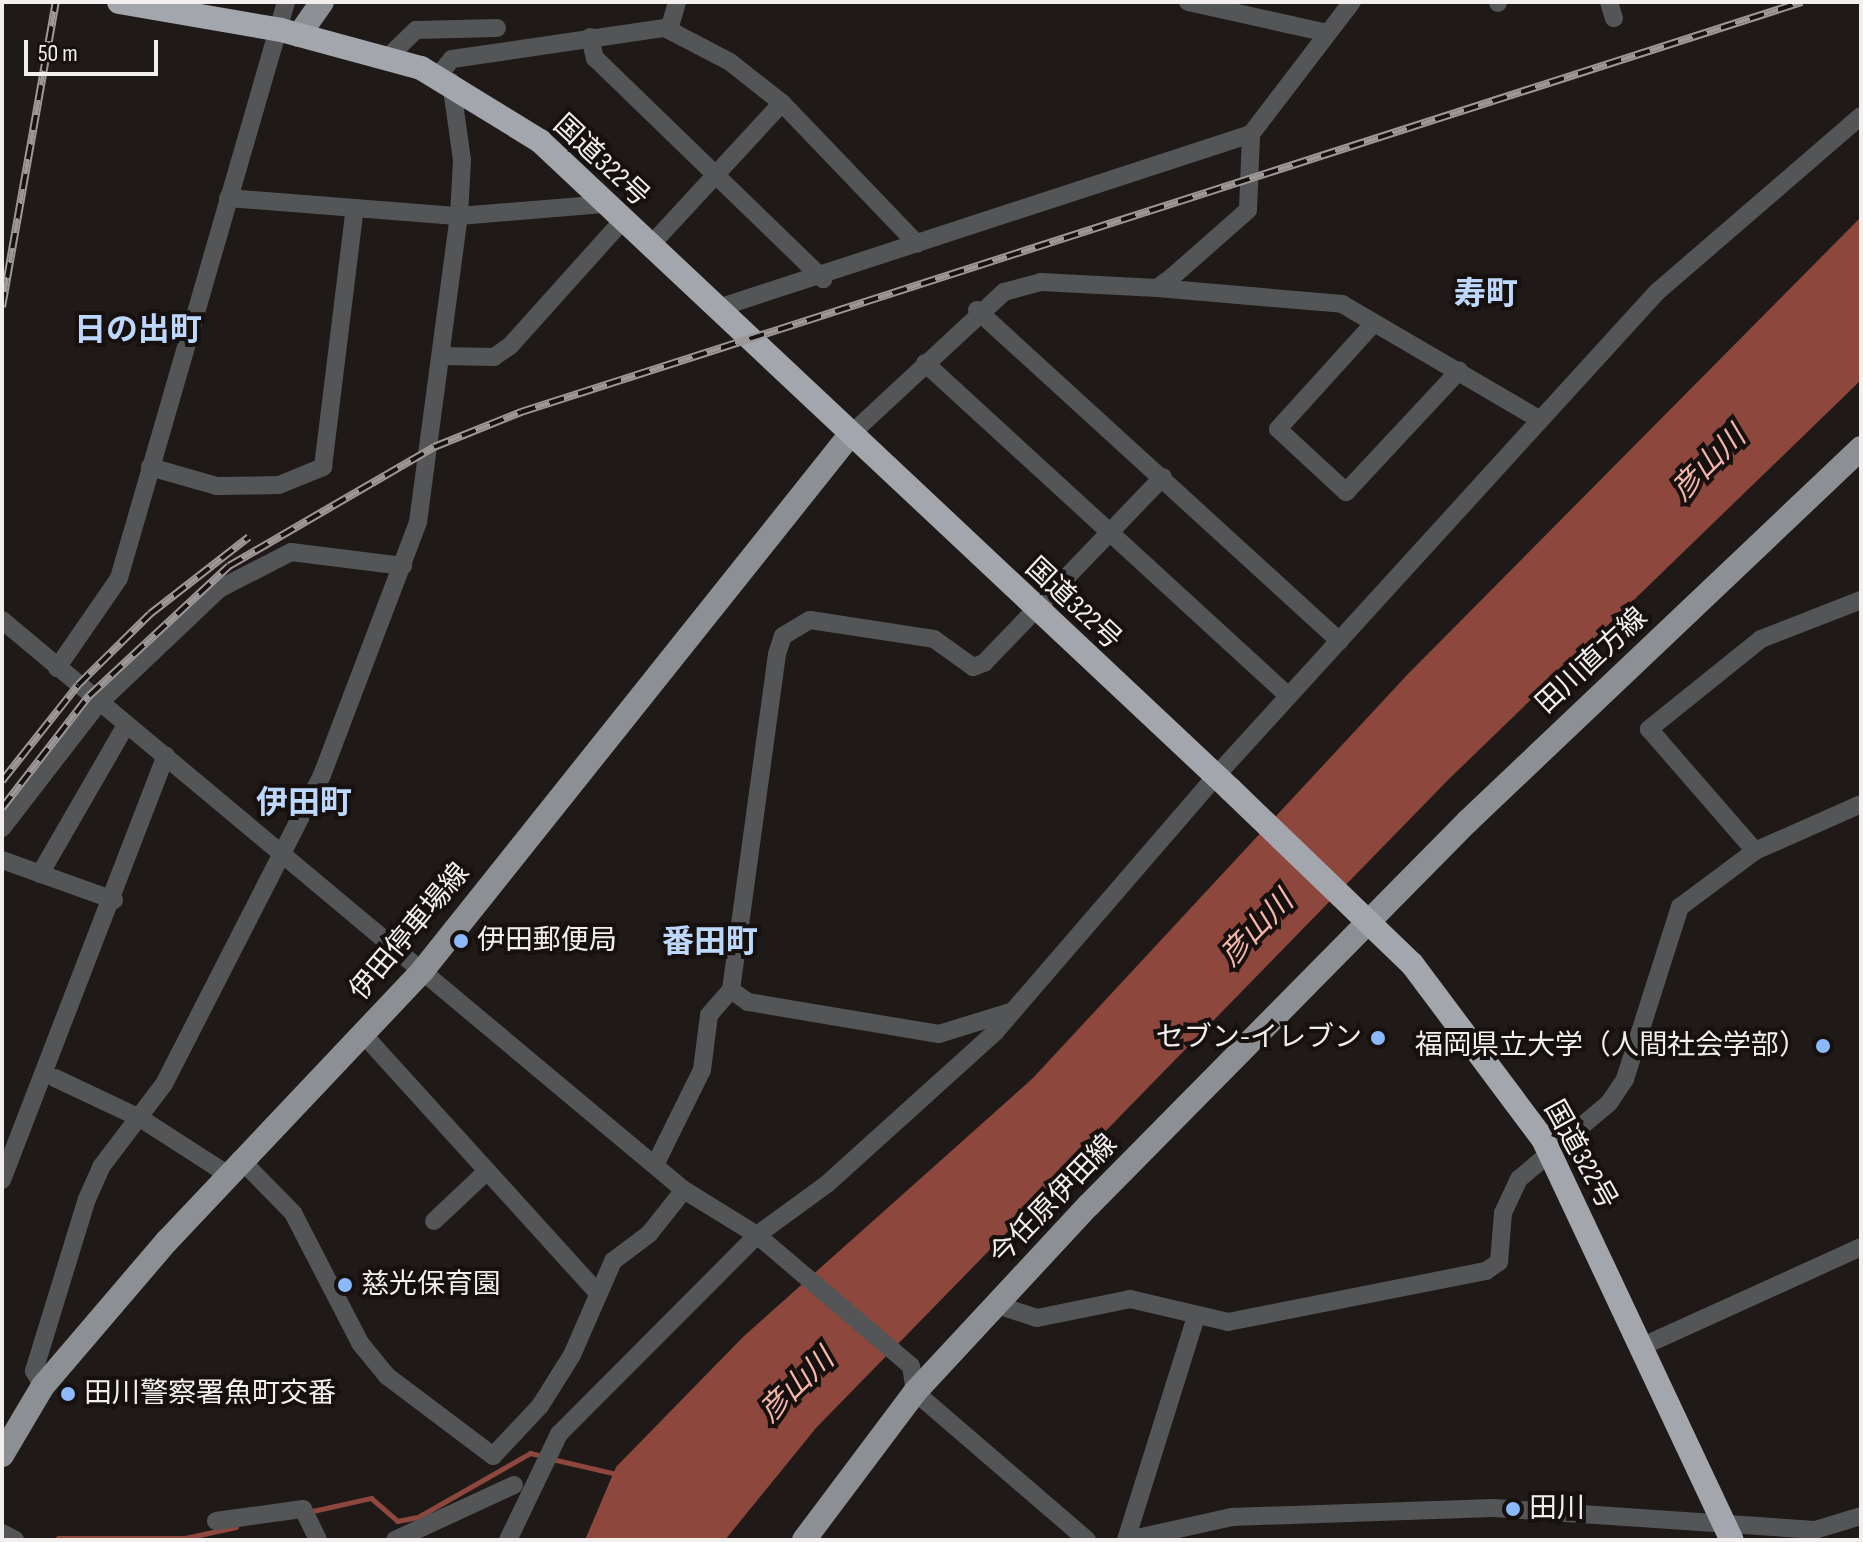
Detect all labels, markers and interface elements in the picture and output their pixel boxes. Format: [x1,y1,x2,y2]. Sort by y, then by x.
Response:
scale bar [28,24,162,74]
text: 50 m [38,39,78,68]
street label: 国道322号 [546,108,656,214]
district label: 寿町 [1454,276,1518,314]
district label: 日の出町 [74,312,202,350]
water label: 彦山川 [1664,419,1754,509]
street label: 国道322号 [1018,551,1128,657]
street label: 田川直方線 [1529,601,1655,721]
district label: 伊田町 [256,785,352,823]
street label: 伊田停車場線 [343,857,477,1007]
water label: 彦山川 [1213,884,1301,974]
place label: 伊田郵便局 [477,924,617,958]
district label: 番田町 [662,924,758,962]
marker: 伊田郵便局 [452,932,470,950]
place label: セブン-イレブン [1156,1021,1362,1055]
marker: セブン-イレブン [1369,1029,1387,1047]
place label: 福岡県立大学（人間社会学部） [1415,1029,1807,1063]
marker: 福岡県立大学（人間社会学部） [1814,1037,1832,1055]
street label: 国道322号 [1536,1095,1624,1215]
street label: 今任原伊田線 [984,1128,1124,1272]
place label: 慈光保育園 [361,1268,501,1302]
marker: 慈光保育園 [336,1276,354,1294]
water label: 彦山川 [752,1342,842,1430]
place label: 田川警察署魚町交番 [84,1377,336,1411]
marker: 田川警察署魚町交番 [59,1385,77,1403]
place label: 田川 [1529,1492,1585,1526]
marker: 田川 [1504,1500,1522,1518]

